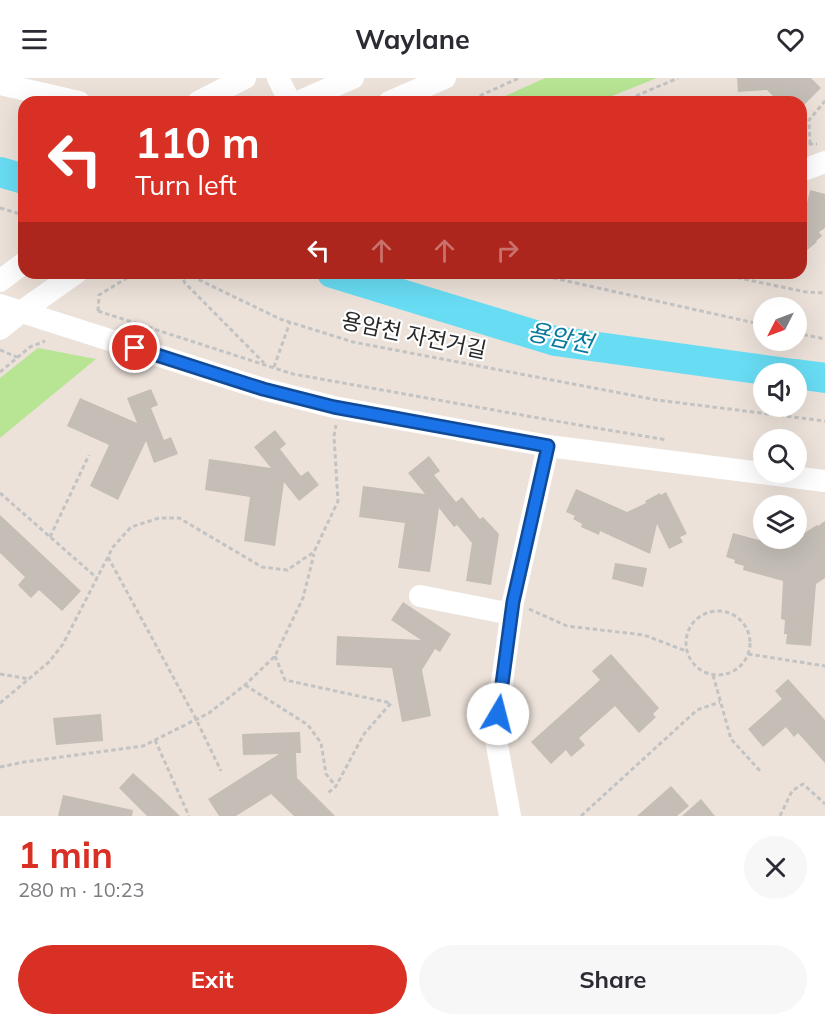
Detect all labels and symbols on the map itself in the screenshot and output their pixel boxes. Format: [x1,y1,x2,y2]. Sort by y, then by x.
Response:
north arrow [753,297,807,351]
street label: 용암천 자전거길 [339,306,489,364]
water label: 용암천 [525,315,599,359]
pin [109,322,160,373]
position arrow [466,682,530,746]

